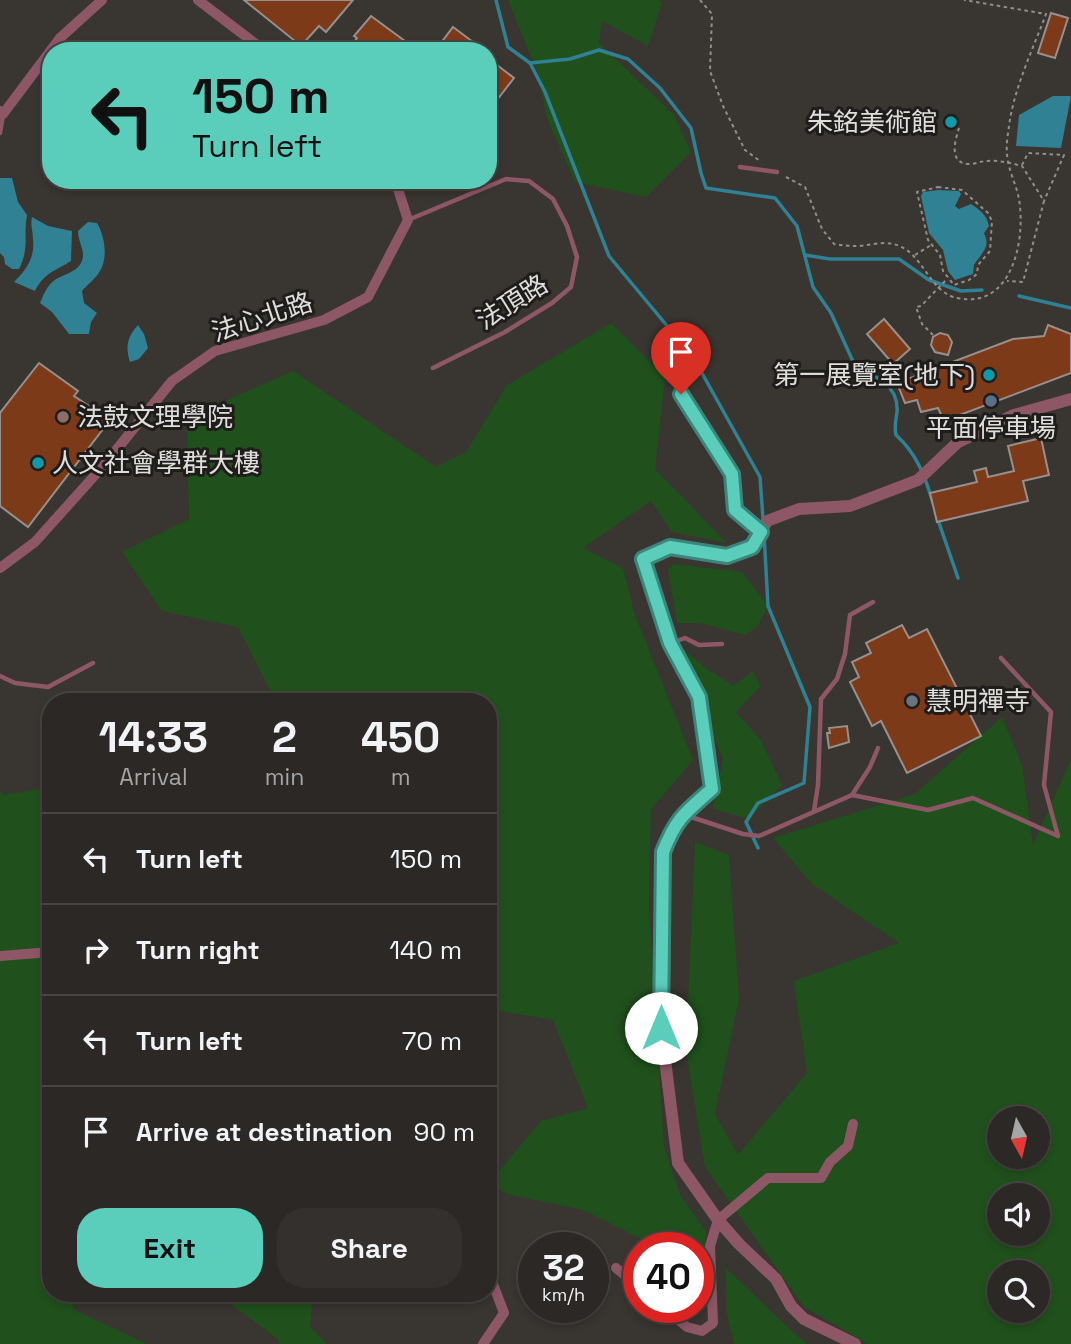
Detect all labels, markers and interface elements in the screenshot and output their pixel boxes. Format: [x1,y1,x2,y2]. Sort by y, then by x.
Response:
text: 150 m [192,65,330,127]
icon: left [77,70,168,161]
place label: 朱銘美術館 [807,105,937,139]
marker: 朱銘美術館 [943,114,959,130]
text: Turn left [192,126,322,166]
street label: 法頂路 [470,267,554,337]
street label: 法心北路 [207,285,317,349]
pin [651,322,711,394]
icon: arrive [662,333,700,371]
place label: 第一展覽室(地下) [773,358,975,392]
marker: 第一展覽室(地下) [981,367,997,383]
marker: 平面停車場 [983,393,999,409]
place label: 法鼓文理學院 [77,400,233,434]
marker: 法鼓文理學院 [55,409,71,425]
place label: 平面停車場 [926,411,1056,445]
place label: 人文社會學群大樓 [52,446,260,480]
marker: 人文社會學群大樓 [30,455,46,471]
place label: 慧明禪寺 [926,684,1030,718]
marker: 慧明禪寺 [904,693,920,709]
text: 14:33 [99,711,208,764]
text: 2 [272,711,297,764]
text: 450 [361,711,440,764]
text: Arrival [119,762,188,792]
text: min [265,762,304,792]
text: m [391,762,411,792]
icon: left [77,840,115,878]
text: Turn left [136,842,243,876]
text: 150 m [390,842,462,876]
icon: right [77,931,115,969]
text: Turn right [136,933,260,967]
text: 140 m [389,933,462,967]
position arrow [624,991,698,1065]
icon: left [77,1022,115,1060]
text: Turn left [136,1024,243,1058]
text: 70 m [402,1024,462,1058]
north arrow [987,1106,1050,1169]
map controls [987,1106,1050,1323]
icon: arrive [77,1113,115,1151]
text: Arrive at destination [136,1115,393,1149]
text: 90 m [414,1115,475,1149]
button: sound [987,1183,1050,1246]
button: Exit [77,1208,263,1288]
button: Share [277,1208,462,1288]
speed limit sign: 40 [623,1232,714,1323]
text: 32 [542,1246,585,1290]
button: search [987,1260,1050,1323]
text: km/h [542,1283,585,1306]

